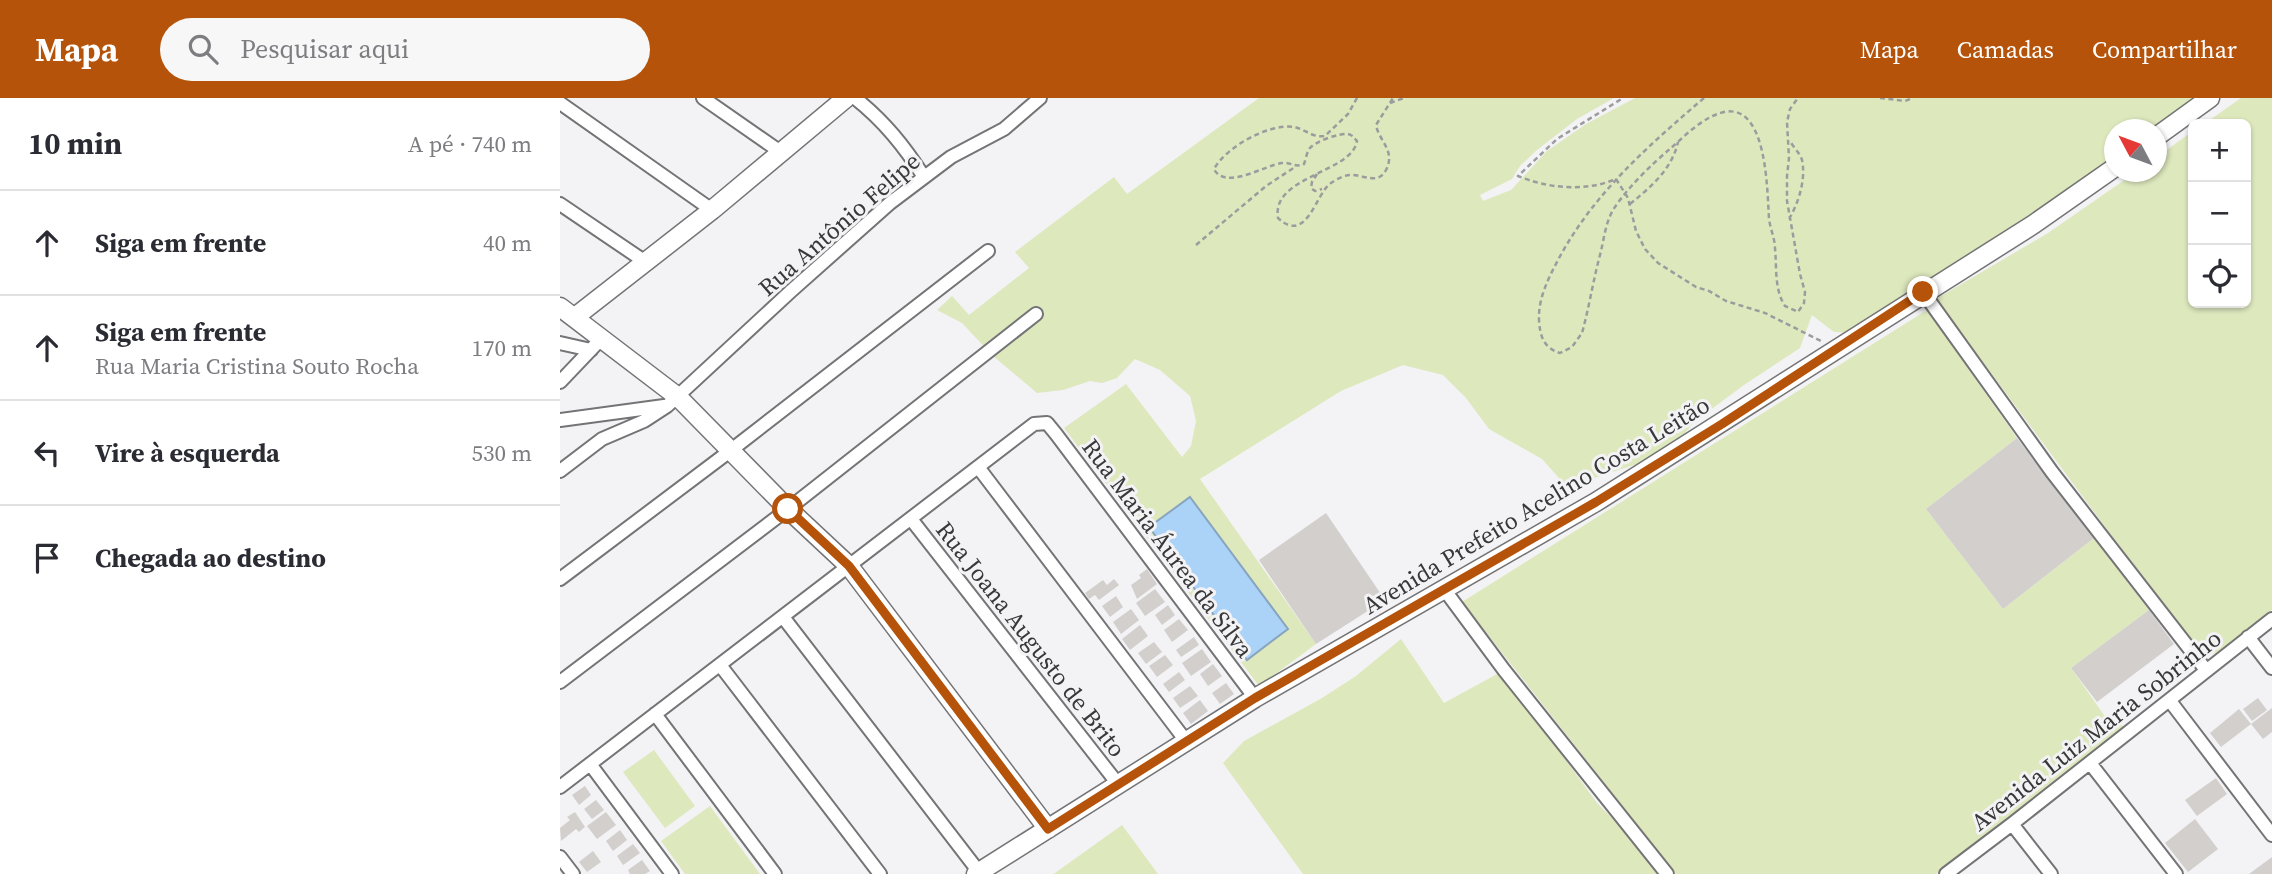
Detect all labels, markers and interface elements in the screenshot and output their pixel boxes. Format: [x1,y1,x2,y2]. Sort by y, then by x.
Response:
search box [160,18,650,81]
text: Mapa [35,27,118,72]
icon: search [184,30,222,68]
text: Pesquisar aqui [240,31,409,67]
text: Mapa [1860,33,1919,66]
text: Camadas [1957,33,2054,66]
text: Compartilhar [2092,33,2237,66]
north arrow [2104,119,2167,182]
map controls [2188,119,2251,308]
button: + [2188,119,2251,182]
text: 10 min [28,123,122,164]
text: A pé · 740 m [408,128,532,160]
street label: Rua Antônio Felipe [751,145,927,303]
button: − [2188,182,2251,245]
icon: ahead [28,224,66,262]
text: Siga em frente [95,225,266,261]
text: 40 m [483,227,532,259]
button: locate [2188,245,2251,308]
route end [1907,276,1938,307]
text: Siga em frente [95,314,266,350]
icon: ahead [28,329,66,367]
text: 170 m [471,332,532,364]
text: Rua Maria Cristina Souto Rocha [95,350,419,382]
street label: Avenida Prefeito Acelino Costa Leitão [1356,388,1716,622]
street label: Rua Maria Áurea da Silva [1075,432,1262,665]
icon: left [28,434,66,472]
text: Vire à esquerda [95,435,280,471]
text: 530 m [471,437,532,469]
route start [772,493,803,524]
street label: Rua Joana Augusto de Brito [929,514,1133,764]
icon: arrive [28,539,66,577]
text: Chegada ao destino [95,540,326,576]
street label: Avenida Luiz Maria Sobrinho [1964,622,2228,838]

